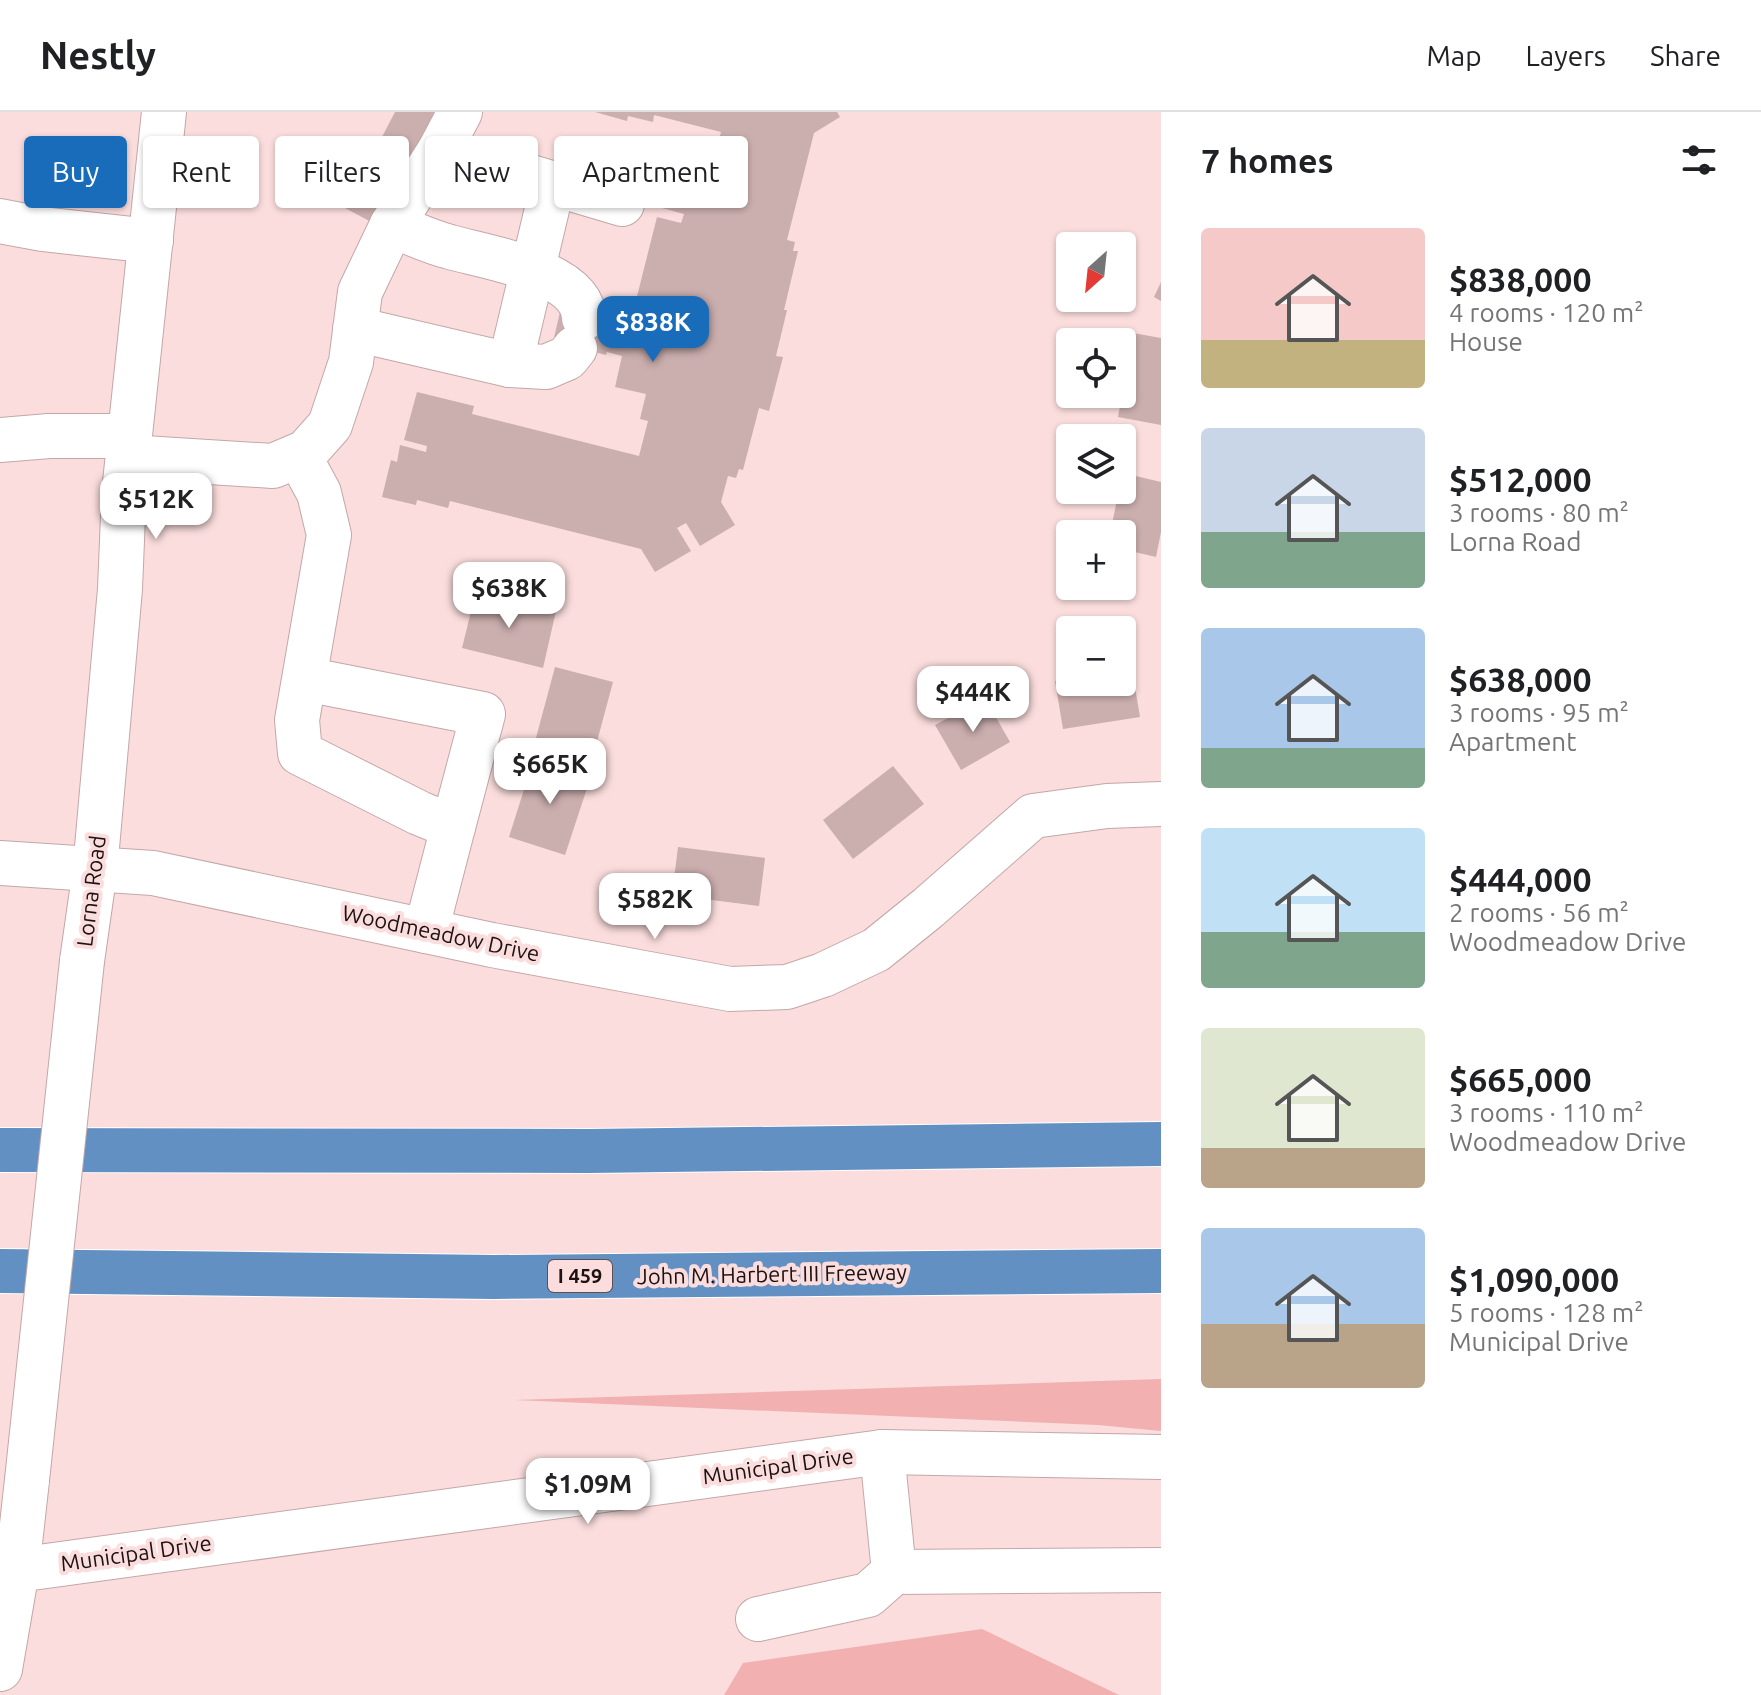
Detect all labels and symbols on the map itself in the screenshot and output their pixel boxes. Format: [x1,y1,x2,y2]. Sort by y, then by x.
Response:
north arrow [1056,232,1136,312]
pin: $838K [597,296,709,364]
pin: $512K [100,473,212,541]
pin: $638K [453,562,565,630]
pin: $444K [917,666,1029,734]
pin: $665K [494,738,606,806]
street label: Lorna Road [71,834,110,948]
pin: $582K [599,873,711,941]
street label: Woodmeadow Drive [340,899,542,966]
street label: John M. Harbert III Freeway [637,1259,908,1288]
road number: I 459 [548,1260,612,1292]
street label: Municipal Drive [701,1443,855,1488]
pin: $1.09M [523,1458,653,1526]
street label: Municipal Drive [59,1530,213,1575]

